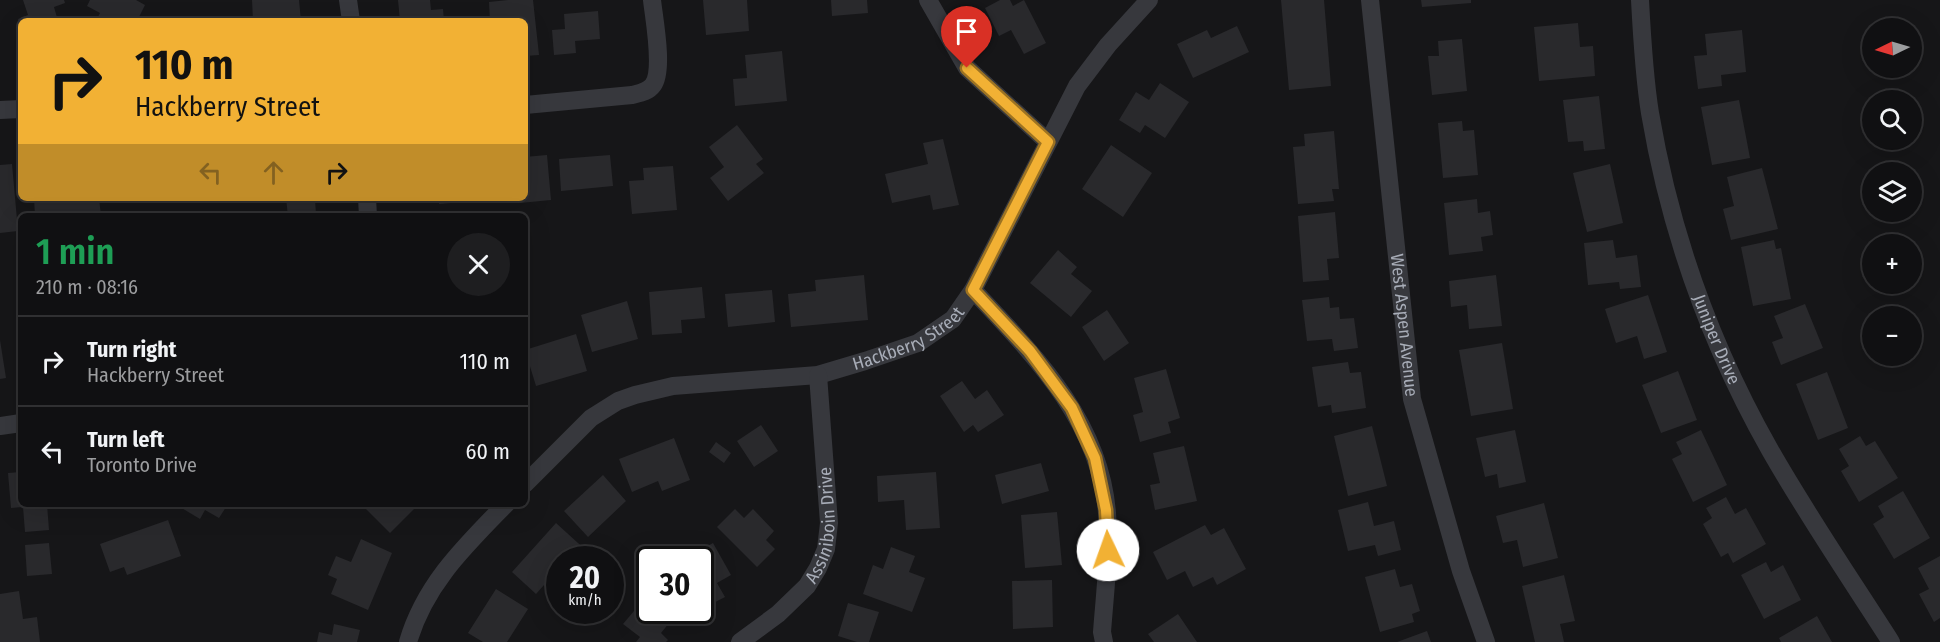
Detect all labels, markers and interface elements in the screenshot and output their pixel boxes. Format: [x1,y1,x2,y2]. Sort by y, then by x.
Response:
pin [941,6,992,68]
icon: arrive [950,15,983,48]
north arrow [1862,18,1922,78]
map controls [1862,18,1922,366]
text: 110 m [135,40,234,90]
icon: right [36,42,114,120]
button: search [1862,90,1922,150]
text: Hackberry Street [135,91,320,123]
icon: left [194,156,227,189]
icon: ahead [257,156,290,189]
icon: right [320,156,353,189]
button: layers [1862,162,1922,222]
text: 1 min [36,230,114,274]
button: close [447,233,510,296]
button: + [1862,234,1922,294]
street label: West Aspen Avenue [1386,253,1423,398]
text: 210 m · 08:16 [36,275,138,299]
street label: Juniper Drive [1688,291,1745,388]
street label: Hackberry Street [850,302,969,375]
button: − [1862,306,1922,366]
text: Turn right [87,336,176,363]
icon: right [36,345,69,378]
text: 110 m [460,348,510,375]
text: Hackberry Street [87,363,224,387]
text: Turn left [87,426,165,453]
icon: left [36,435,69,468]
text: 60 m [466,438,510,465]
text: Toronto Drive [87,453,197,477]
street label: Assiniboin Drive [800,466,840,587]
position arrow [1076,518,1140,582]
speed limit sign: 30 [636,546,714,624]
text: 20 [570,560,600,596]
text: km/h [568,591,602,609]

